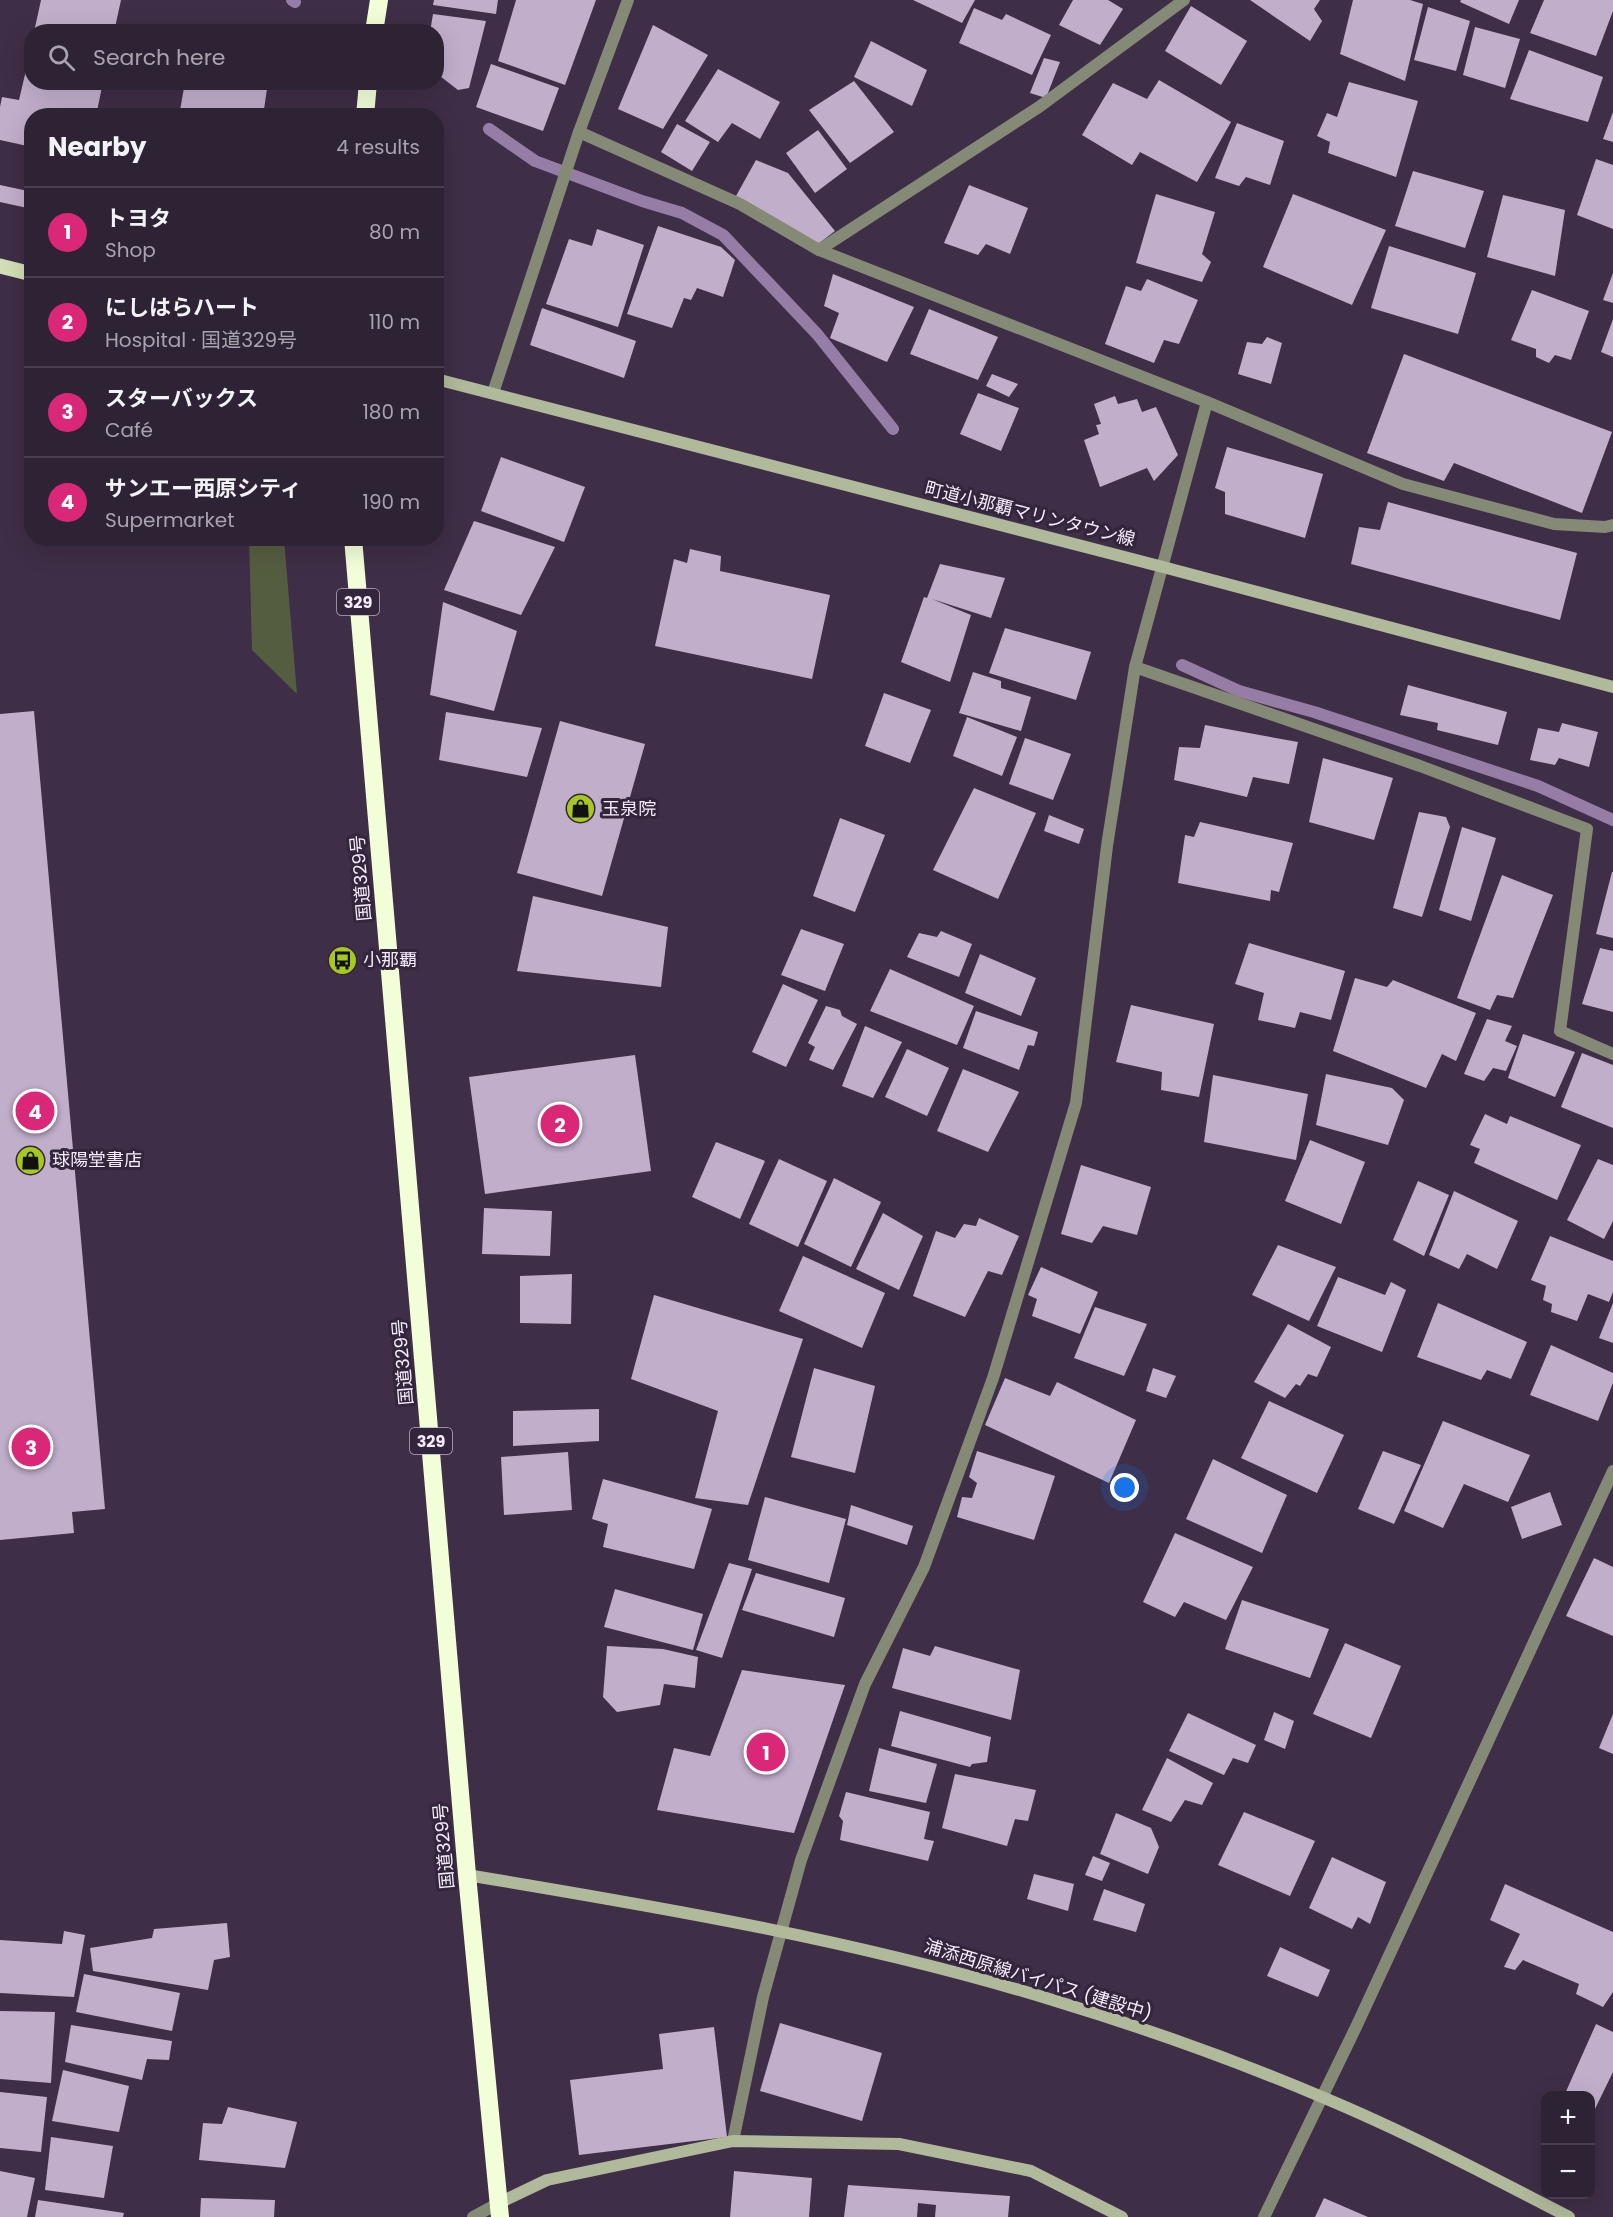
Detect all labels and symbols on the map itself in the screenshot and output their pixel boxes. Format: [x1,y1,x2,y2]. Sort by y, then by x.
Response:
street label: 町道小那覇マリンタウン線 [922,475,1138,552]
road number: 329 [337,589,379,615]
shop icon: 玉泉院 [565,793,597,825]
place label: 玉泉院 [602,796,656,821]
street label: 国道329号 [344,834,377,922]
bus stop icon: 小那覇 [326,944,358,976]
place label: 小那覇 [363,947,417,972]
pin: 4 [15,1088,54,1134]
pin: 2 [540,1102,580,1146]
shop icon: 球陽堂書店 [15,1144,47,1176]
place label: 球陽堂書店 [52,1147,142,1172]
street label: 国道329号 [386,1318,419,1406]
pin: 3 [12,1424,51,1470]
road number: 329 [410,1428,452,1454]
your location [1110,1473,1139,1502]
pin: 1 [746,1730,786,1774]
street label: 国道329号 [427,1802,460,1890]
street label: 浦添西原線バイパス (建設中) [921,1933,1155,2026]

